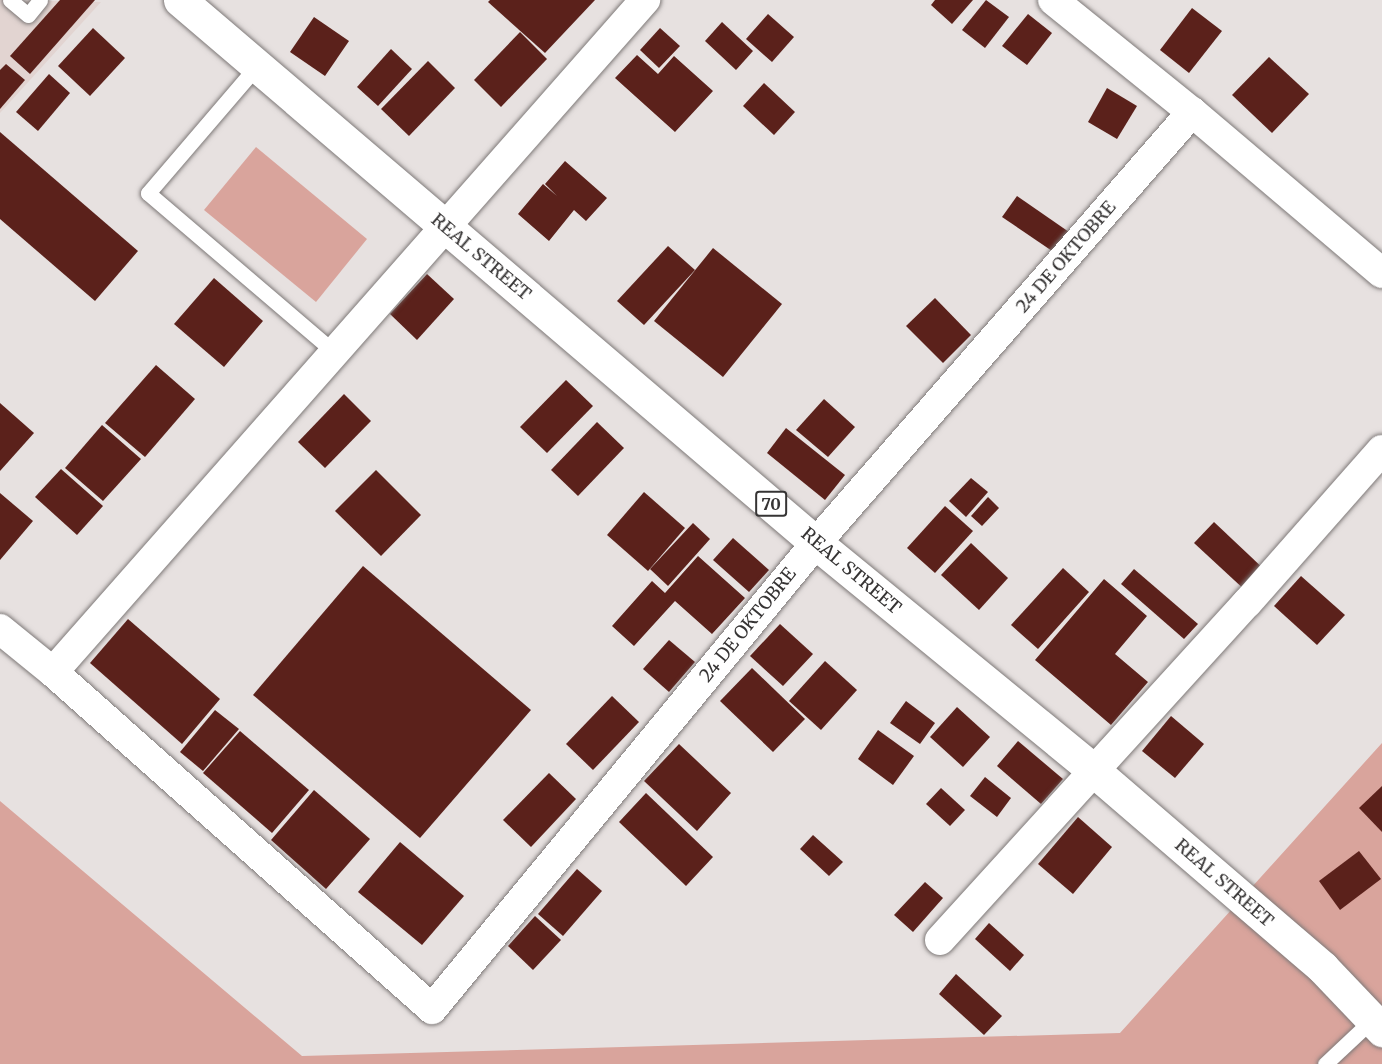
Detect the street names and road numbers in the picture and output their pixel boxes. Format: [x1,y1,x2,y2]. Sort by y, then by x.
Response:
street label: 24 DE OKTOBRE [1012,197,1120,317]
street label: REAL STREET [427,209,535,305]
road number: 70 [754,491,788,517]
street label: REAL STREET [797,523,905,619]
street label: 24 DE OKTOBRE [695,563,801,687]
street label: REAL STREET [1170,834,1278,932]

